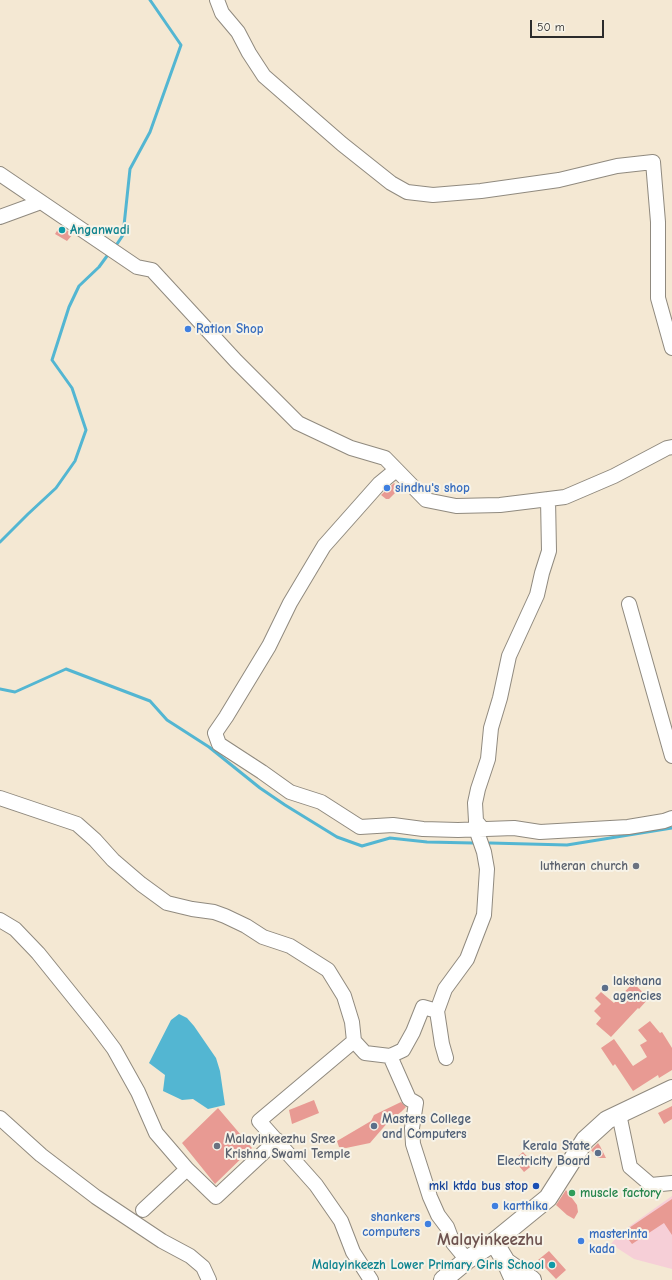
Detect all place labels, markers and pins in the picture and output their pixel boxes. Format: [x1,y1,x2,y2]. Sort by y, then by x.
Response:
place label: Anganwadi [70,222,130,238]
marker: Anganwadi [57,225,67,235]
place label: Ration Shop [196,321,263,337]
marker: Ration Shop [183,324,193,334]
place label: sindhu's shop [395,480,470,496]
marker: sindhu's shop [382,483,392,493]
place label: lutheran church [540,858,628,874]
marker: lutheran church [631,861,641,871]
place label: lakshana agencies [613,973,662,1004]
marker: lakshana agencies [600,983,610,993]
place label: Masters College and Computers [382,1111,471,1142]
marker: Masters College and Computers [369,1121,379,1131]
place label: Malayinkeezhu Sree Krishna Swami Temple [225,1131,350,1162]
place label: Kerala State Electricity Board [497,1138,590,1169]
marker: Malayinkeezhu Sree Krishna Swami Temple [212,1141,222,1151]
marker: Kerala State Electricity Board [593,1148,603,1158]
place label: mkl ktda bus stop [429,1178,528,1194]
marker: mkl ktda bus stop [531,1181,541,1191]
place label: muscle factory [580,1185,661,1201]
marker: muscle factory [567,1188,577,1198]
place label: karthika [503,1198,548,1214]
marker: karthika [490,1201,500,1211]
place label: shankers computers [362,1209,420,1240]
marker: shankers computers [423,1219,433,1229]
place label: masterinta kada [589,1226,648,1257]
marker: masterinta kada [576,1236,586,1246]
place label: Malayinkeezh Lower Primary Girls School [312,1257,544,1273]
marker: Malayinkeezh Lower Primary Girls School [547,1260,557,1270]

